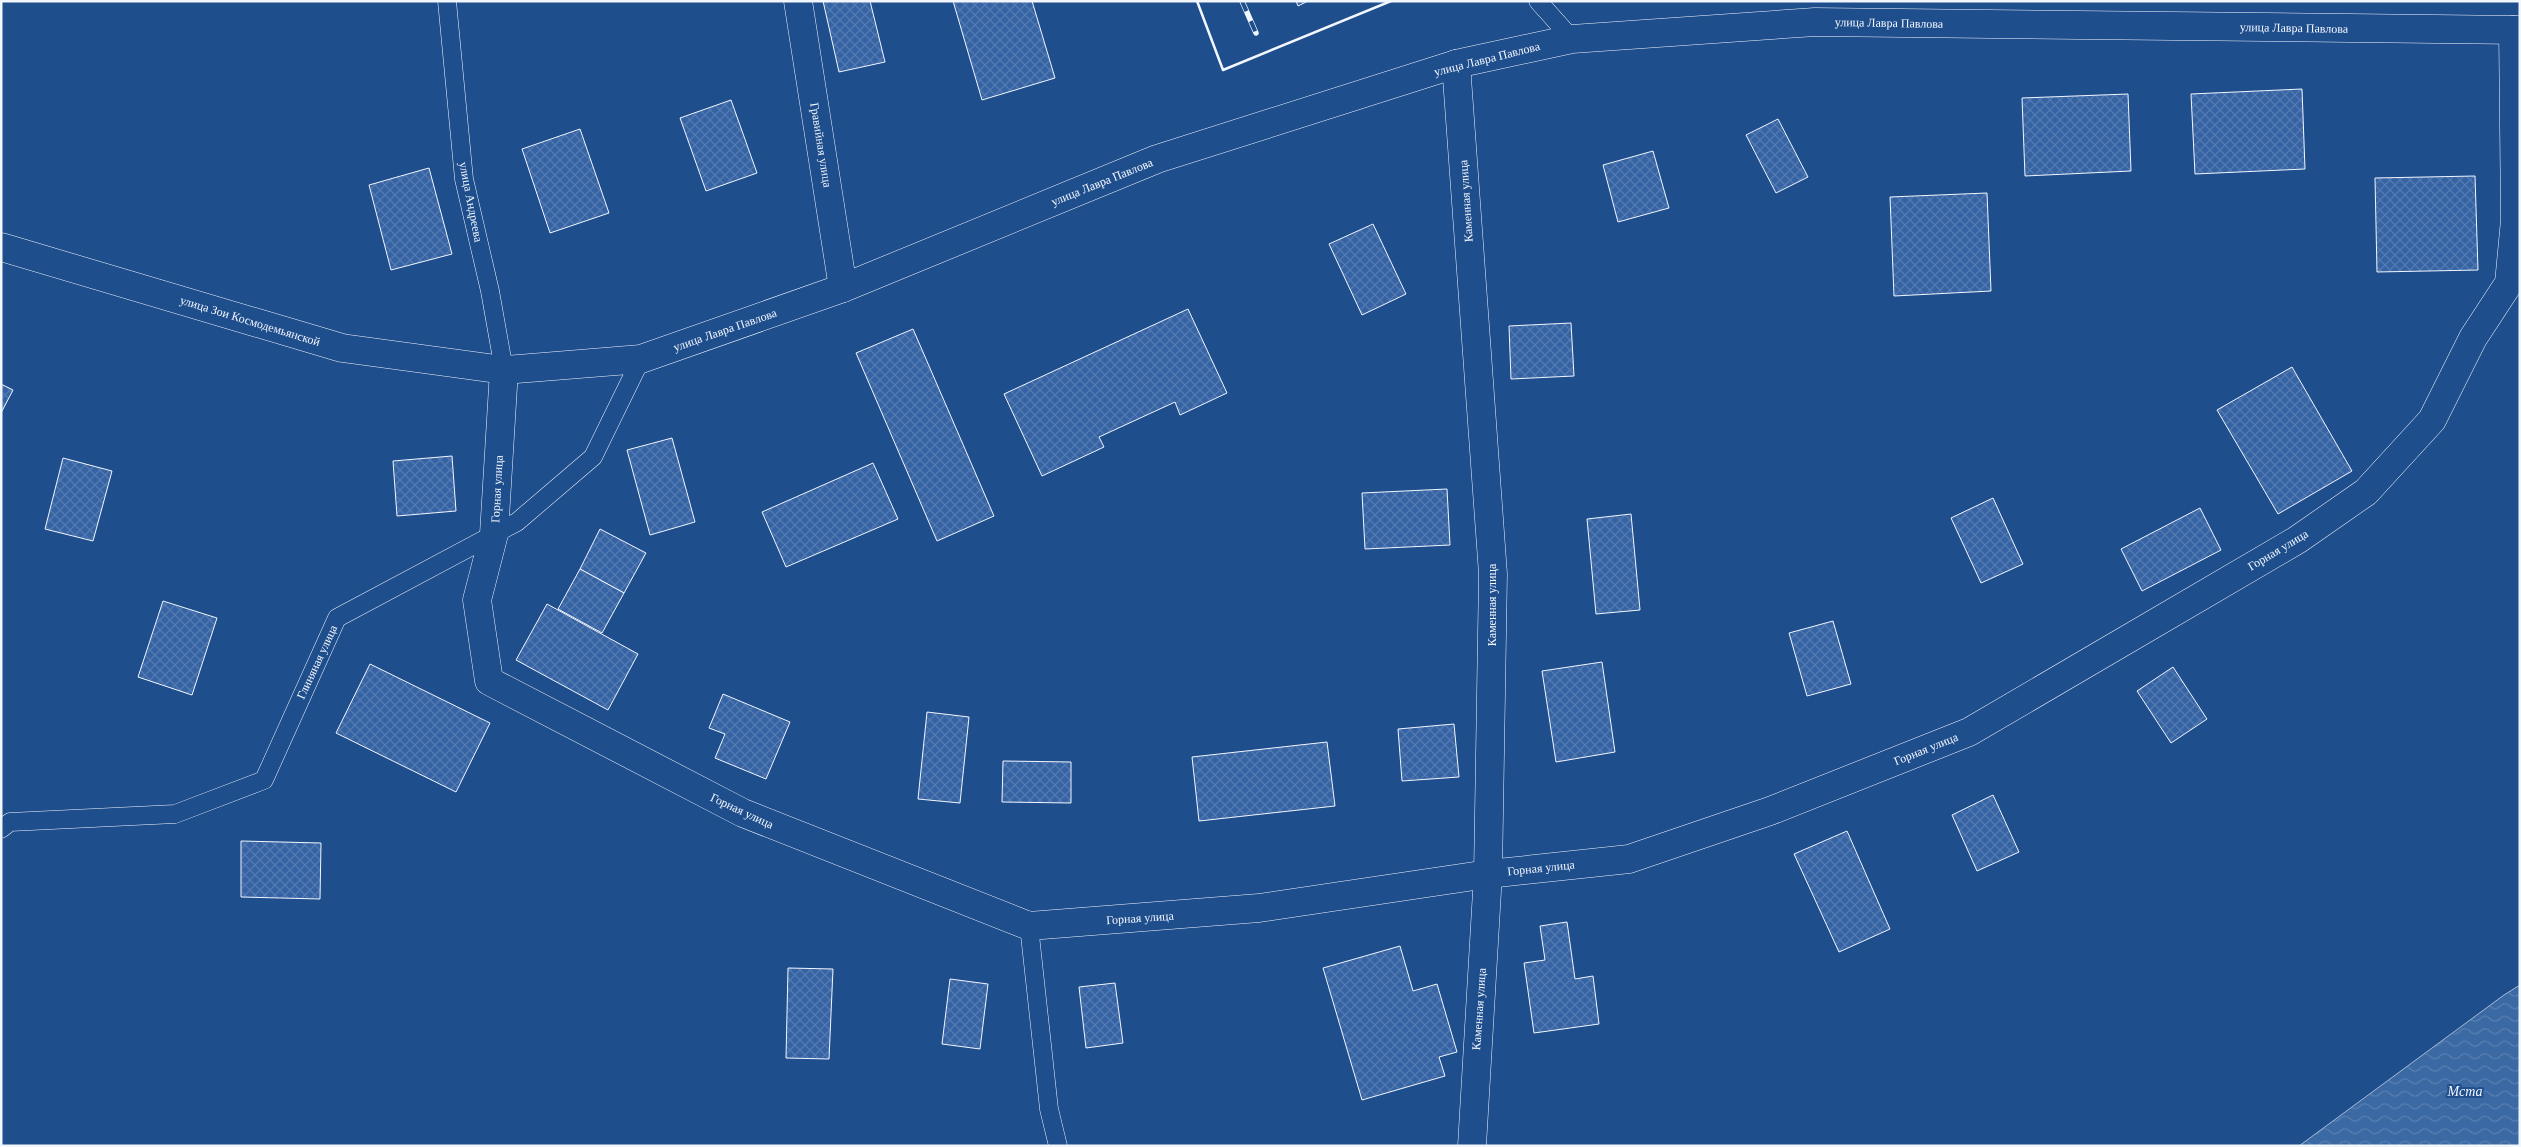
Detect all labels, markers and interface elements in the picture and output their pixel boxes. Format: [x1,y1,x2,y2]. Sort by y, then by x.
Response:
street label: улица Лавра Павлова [1835,15,1944,31]
street label: улица Лавра Павлова [2240,20,2349,36]
street label: улица Лавра Павлова [1433,39,1542,79]
street label: Гравийная улица [807,101,835,189]
street label: улица Лавра Павлова [1049,155,1155,209]
street label: Каменная улица [1456,159,1476,243]
street label: улица Андреева [456,161,486,244]
street label: улица Зои Космодемьянской [178,293,322,349]
street label: улица Лавра Павлова [671,306,779,354]
street label: Горная улица [488,454,506,523]
street label: Горная улица [2245,526,2311,573]
street label: Каменная улица [1485,563,1499,646]
street label: Глиняная улица [294,622,341,701]
street label: Горная улица [1892,730,1961,768]
street label: Горная улица [708,790,776,832]
street label: Горная улица [1507,857,1576,879]
street label: Горная улица [1106,909,1175,927]
street label: Каменная улица [1469,967,1489,1051]
water label: Мста [2447,1084,2482,1099]

